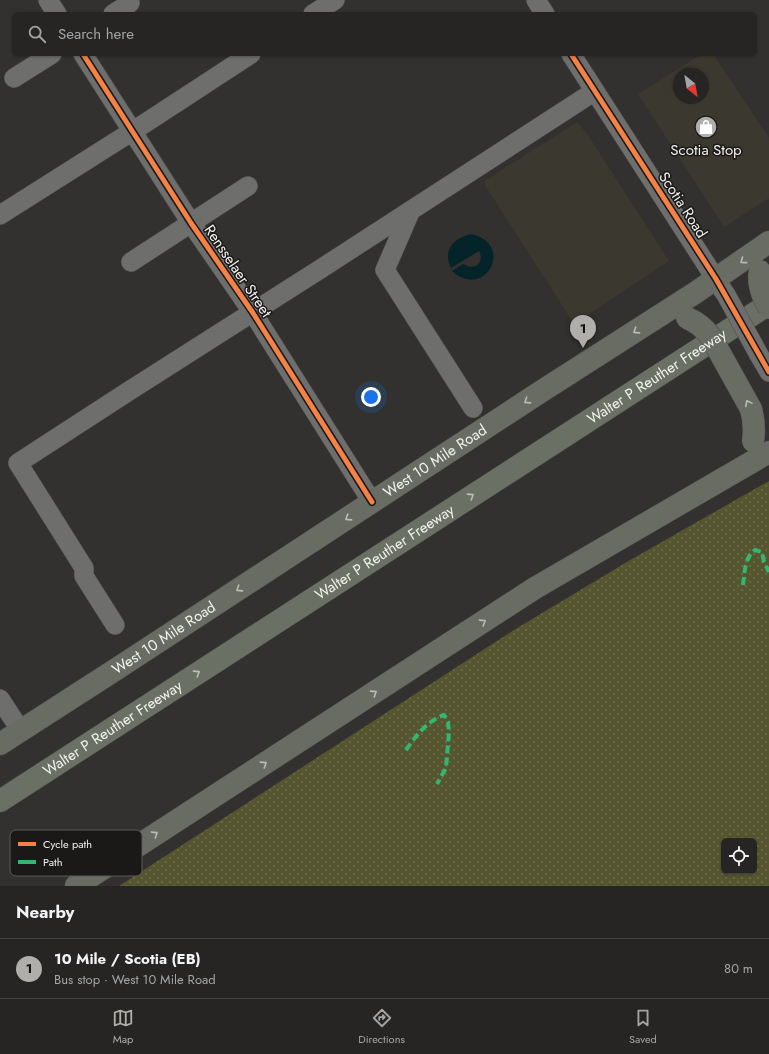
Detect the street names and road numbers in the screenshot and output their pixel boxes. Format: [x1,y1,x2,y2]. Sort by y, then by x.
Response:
street label: Scotia Road [653,167,713,243]
street label: Rensselaer Street [199,220,277,322]
street label: Walter P Reuther Freeway [583,323,731,430]
street label: West 10 Mile Road [379,419,491,503]
street label: Walter P Reuther Freeway [311,499,459,606]
street label: West 10 Mile Road [107,596,220,680]
street label: Walter P Reuther Freeway [39,675,187,781]

